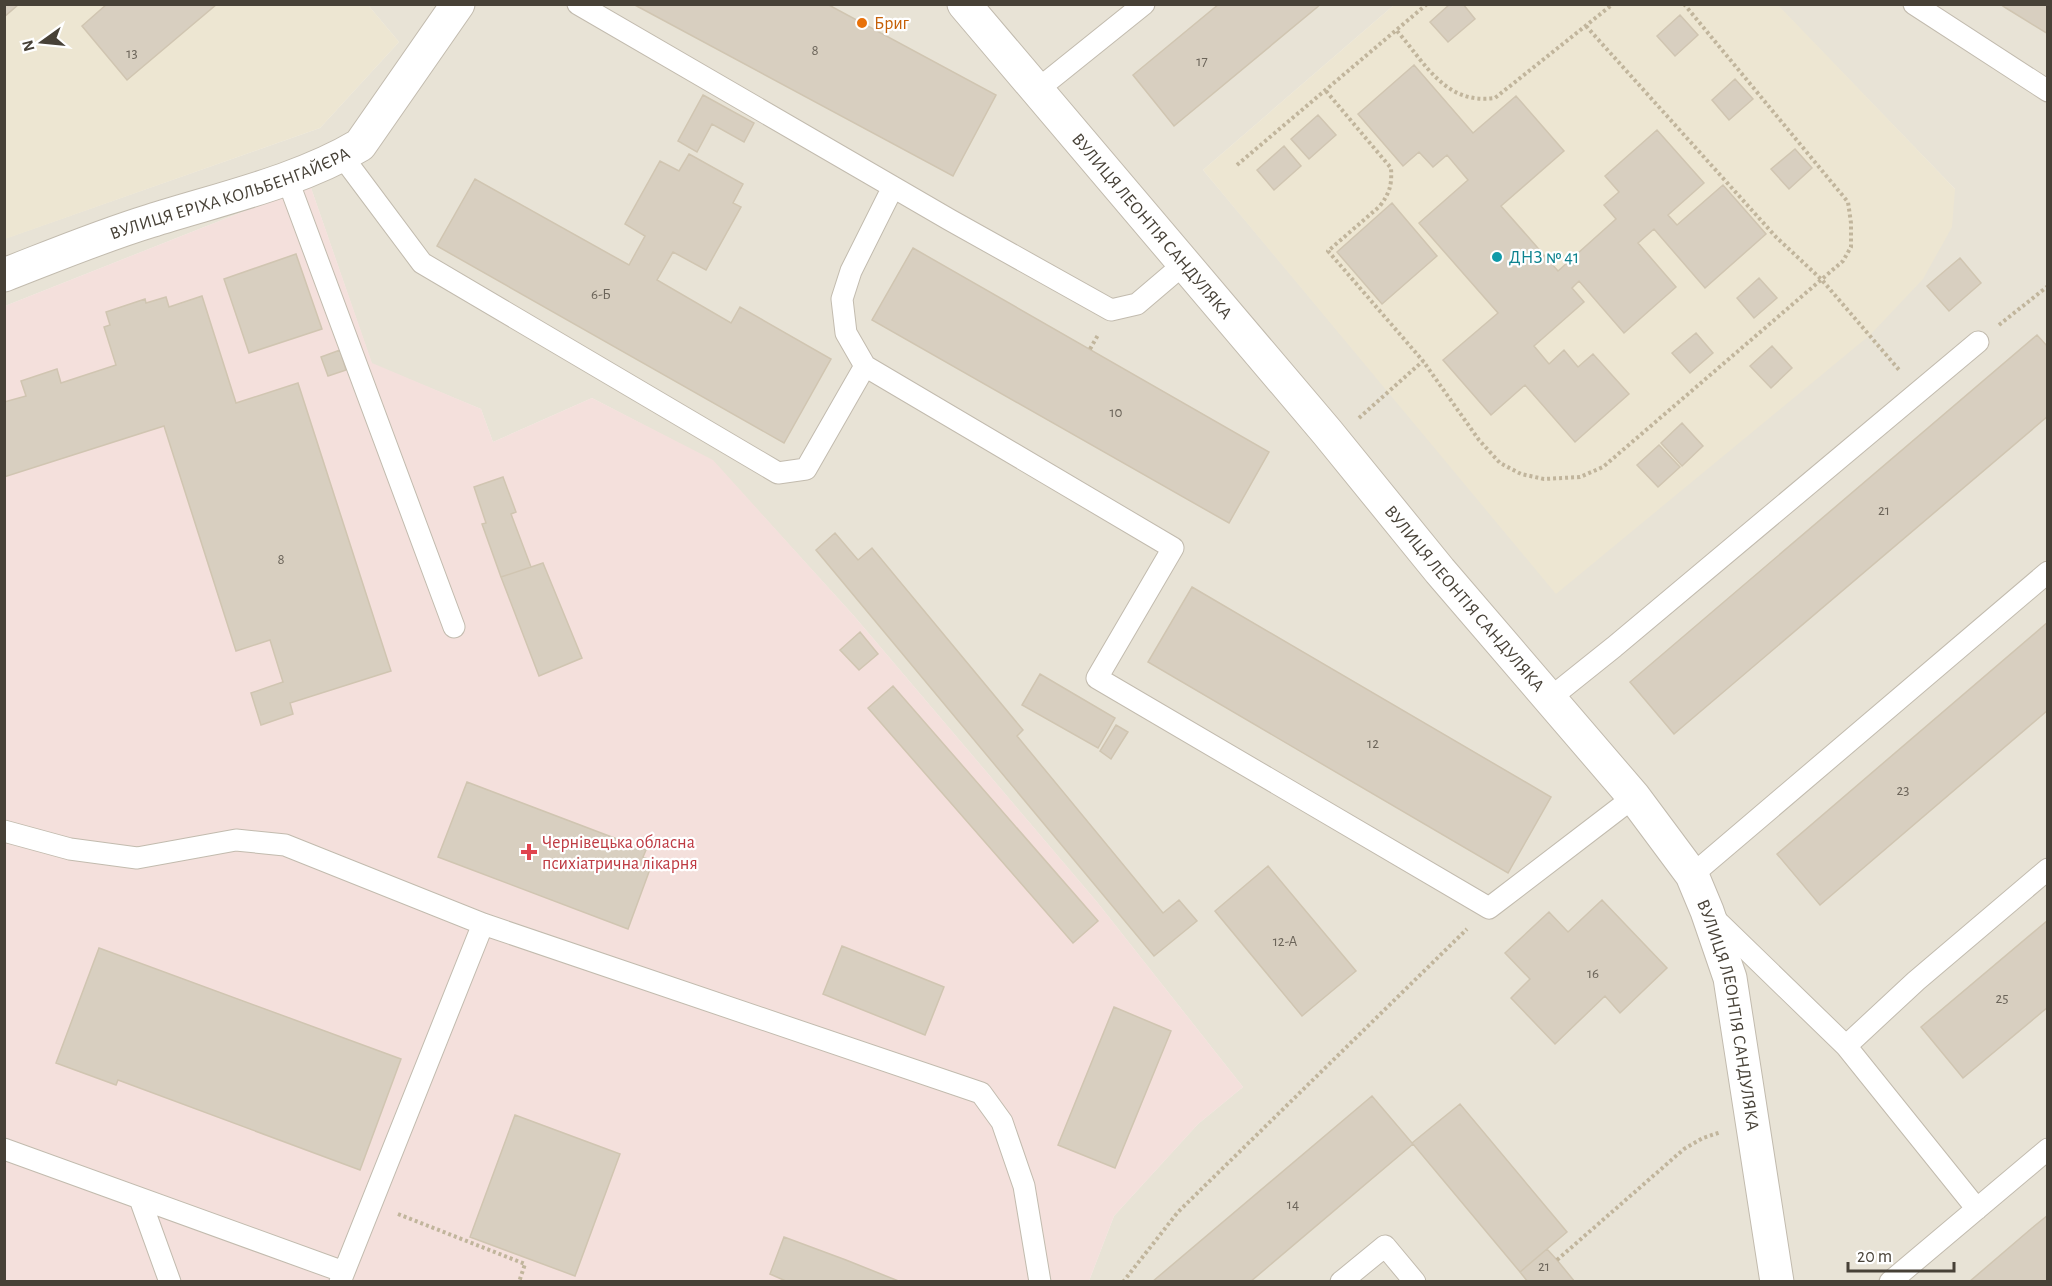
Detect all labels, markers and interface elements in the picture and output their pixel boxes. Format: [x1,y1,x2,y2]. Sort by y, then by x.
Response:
north arrow [12,12,72,72]
place label: Бриг [874,15,910,33]
marker: Бриг [855,16,869,30]
text: N [19,38,38,53]
house number: 8 [811,43,819,58]
house number: 13 [126,46,138,61]
house number: 17 [1196,54,1208,69]
street label: ВУЛИЦЯ ЛЕОНТІЯ САНДУЛЯКА [1068,130,1235,323]
street label: ВУЛИЦЯ ЕРІХА КОЛЬБЕНГАЙЄРА [108,144,353,244]
place label: ДНЗ № 41 [1509,249,1579,267]
marker: ДНЗ № 41 [1490,250,1504,264]
house number: 6-Б [591,287,611,302]
house number: 10 [1109,405,1123,420]
street label: ВУЛИЦЯ ЛЕОНТІЯ САНДУЛЯКА [1381,502,1547,696]
house number: 21 [1878,503,1890,518]
house number: 8 [277,552,285,567]
house number: 12 [1367,736,1379,751]
house number: 23 [1896,783,1910,798]
place label: Чернівецька обласна психіатрична лікарня [542,833,698,873]
marker: Чернівецька обласна психіатрична лікарня [520,843,538,861]
street label: ВУЛИЦЯ ЛЕОНТІЯ САНДУЛЯКА [1693,897,1762,1133]
house number: 12-А [1273,934,1298,949]
house number: 16 [1587,966,1599,981]
house number: 25 [1995,991,2009,1006]
house number: 14 [1287,1197,1299,1212]
scale bar [1848,1235,1954,1273]
text: 20 m [1857,1248,1892,1266]
house number: 21 [1538,1259,1550,1274]

